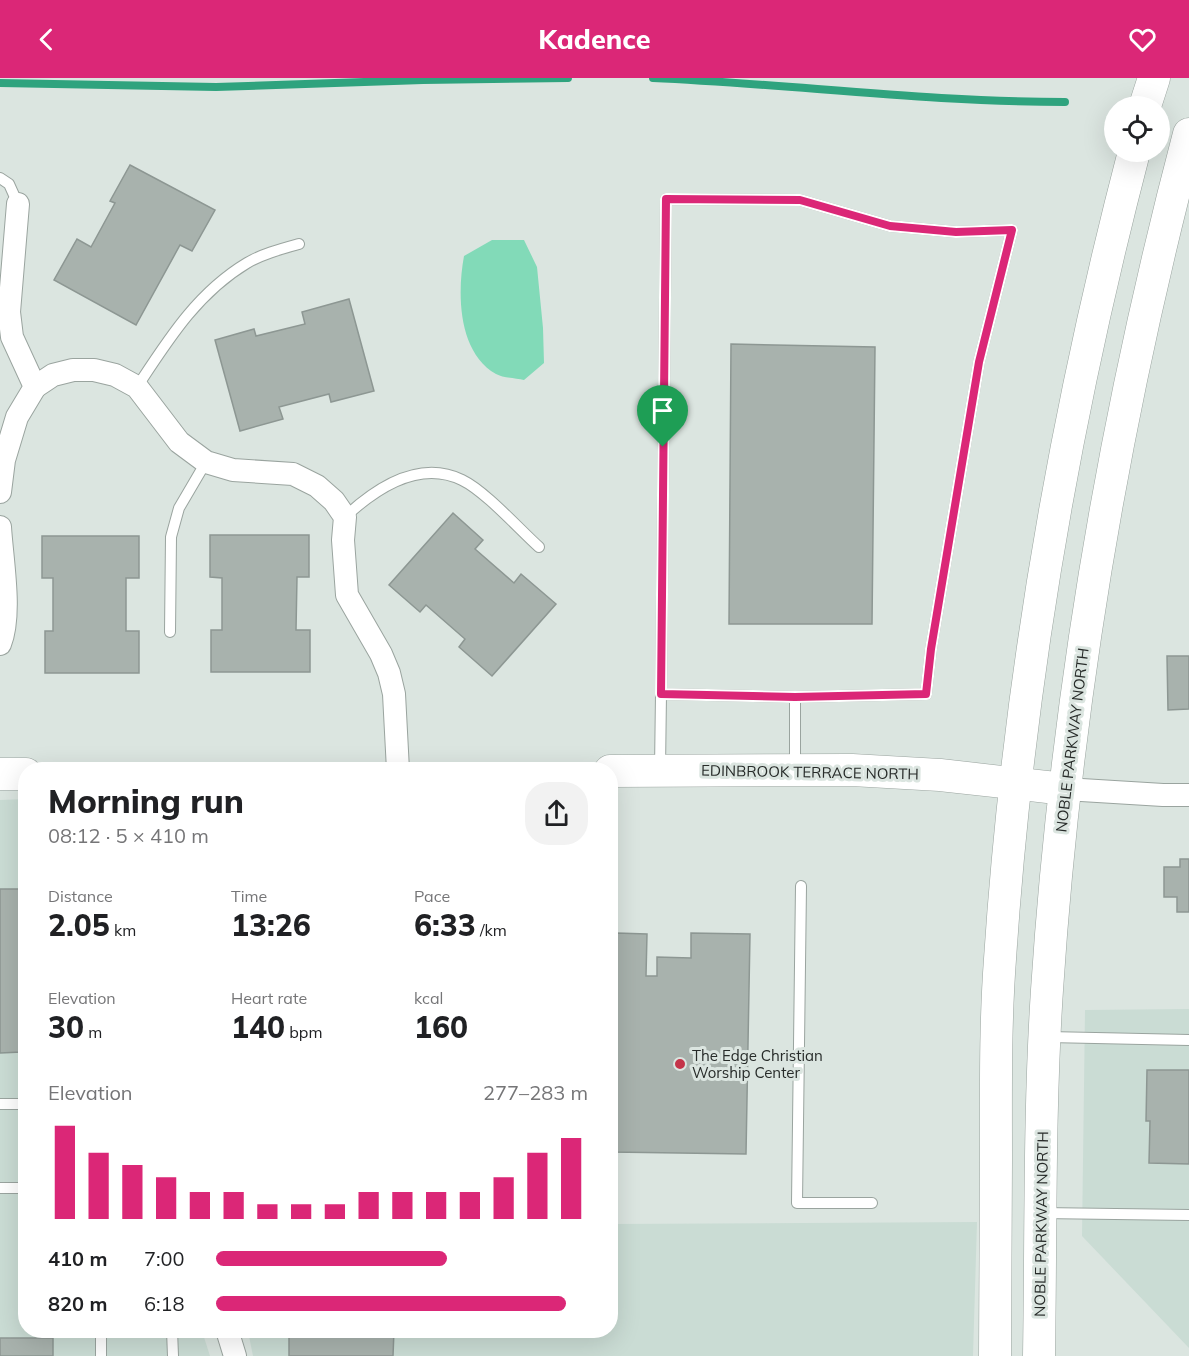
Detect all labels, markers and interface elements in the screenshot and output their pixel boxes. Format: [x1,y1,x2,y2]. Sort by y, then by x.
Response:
text: Kadence [538,22,651,56]
icon: back [30,23,63,56]
icon: heart [1126,23,1159,56]
map controls [1104,96,1170,162]
button: locate [1104,96,1170,162]
pin [637,385,688,447]
icon: arrive [646,394,679,427]
street label: NOBLE PARKWAY NORTH [1051,647,1093,833]
street label: EDINBROOK TERRACE NORTH [701,761,919,783]
text: Morning run [48,780,244,821]
button: share [525,782,588,845]
text: 08:12 · 5 × 410 m [48,823,209,848]
text: Distance [48,886,113,906]
text: Time [231,886,267,906]
text: Pace [414,886,450,906]
text: 2.05 [48,906,110,944]
text: 13:26 [231,906,311,944]
text: 6:33 [414,906,476,944]
text: km [110,920,136,940]
text: /km [476,920,507,940]
text: Elevation [48,988,116,1008]
text: Heart rate [231,988,307,1008]
text: kcal [414,988,443,1008]
text: 30 [48,1008,84,1046]
text: 140 [231,1008,285,1046]
text: 160 [414,1008,468,1046]
text: m [84,1022,102,1042]
text: bpm [285,1022,322,1042]
place label: The Edge Christian Worship Center [692,1046,823,1082]
marker: The Edge Christian Worship Center [673,1057,687,1071]
text: Elevation [48,1080,133,1105]
text: 277–283 m [483,1080,588,1105]
street label: NOBLE PARKWAY NORTH [1030,1131,1052,1317]
text: 410 m [48,1246,107,1271]
text: 7:00 [144,1246,185,1271]
text: 820 m [48,1291,107,1316]
text: 6:18 [144,1291,185,1316]

